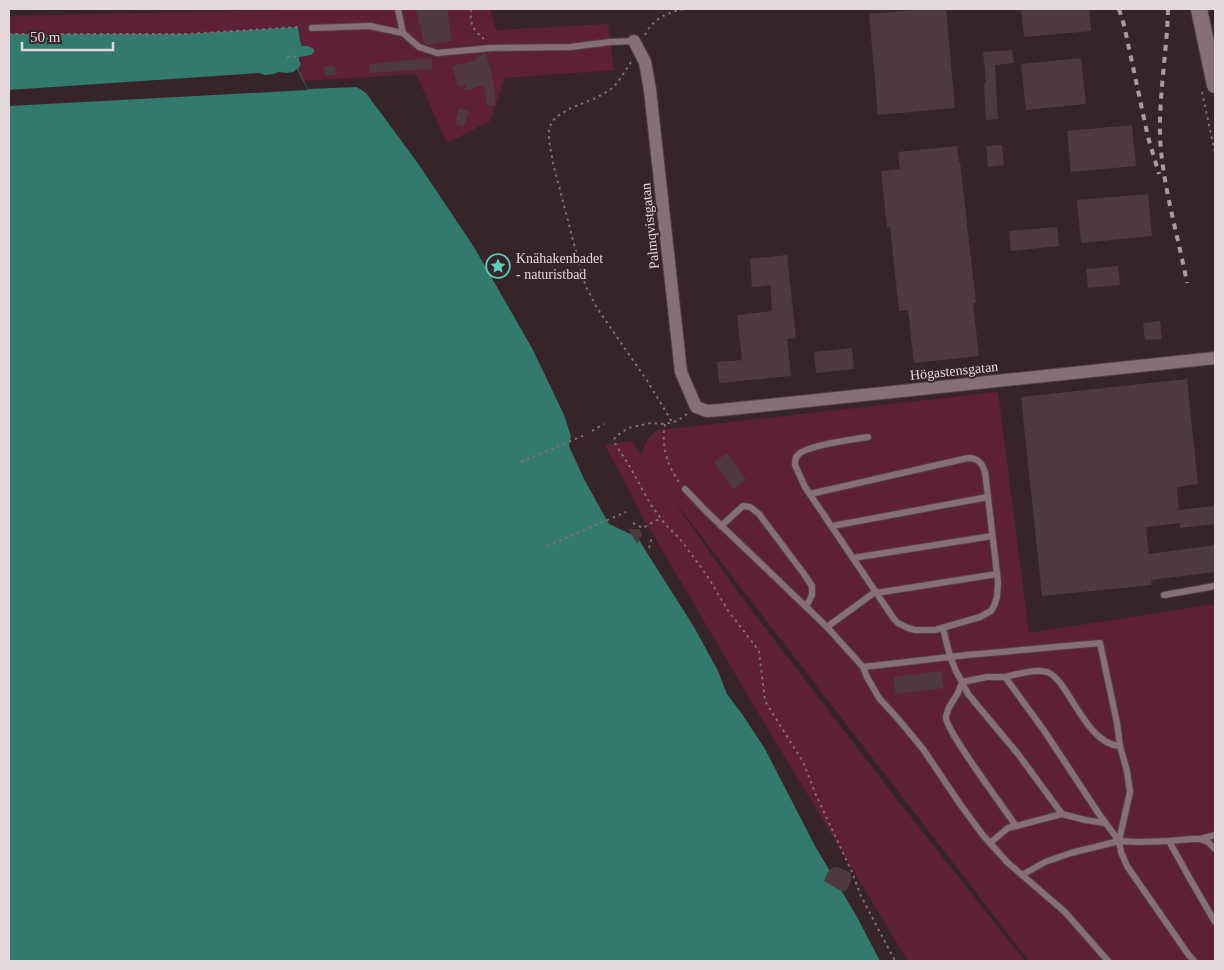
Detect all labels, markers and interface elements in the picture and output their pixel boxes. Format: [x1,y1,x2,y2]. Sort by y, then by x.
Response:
scale bar [22,20,114,52]
text: 50 m [30,29,61,45]
street label: Palmqvistgatan [638,182,662,270]
place label: Knähakenbadet - naturistbad [516,251,603,282]
place icon: Knähakenbadet - naturistbad [485,253,511,279]
street label: Högastensgatan [909,359,999,383]

